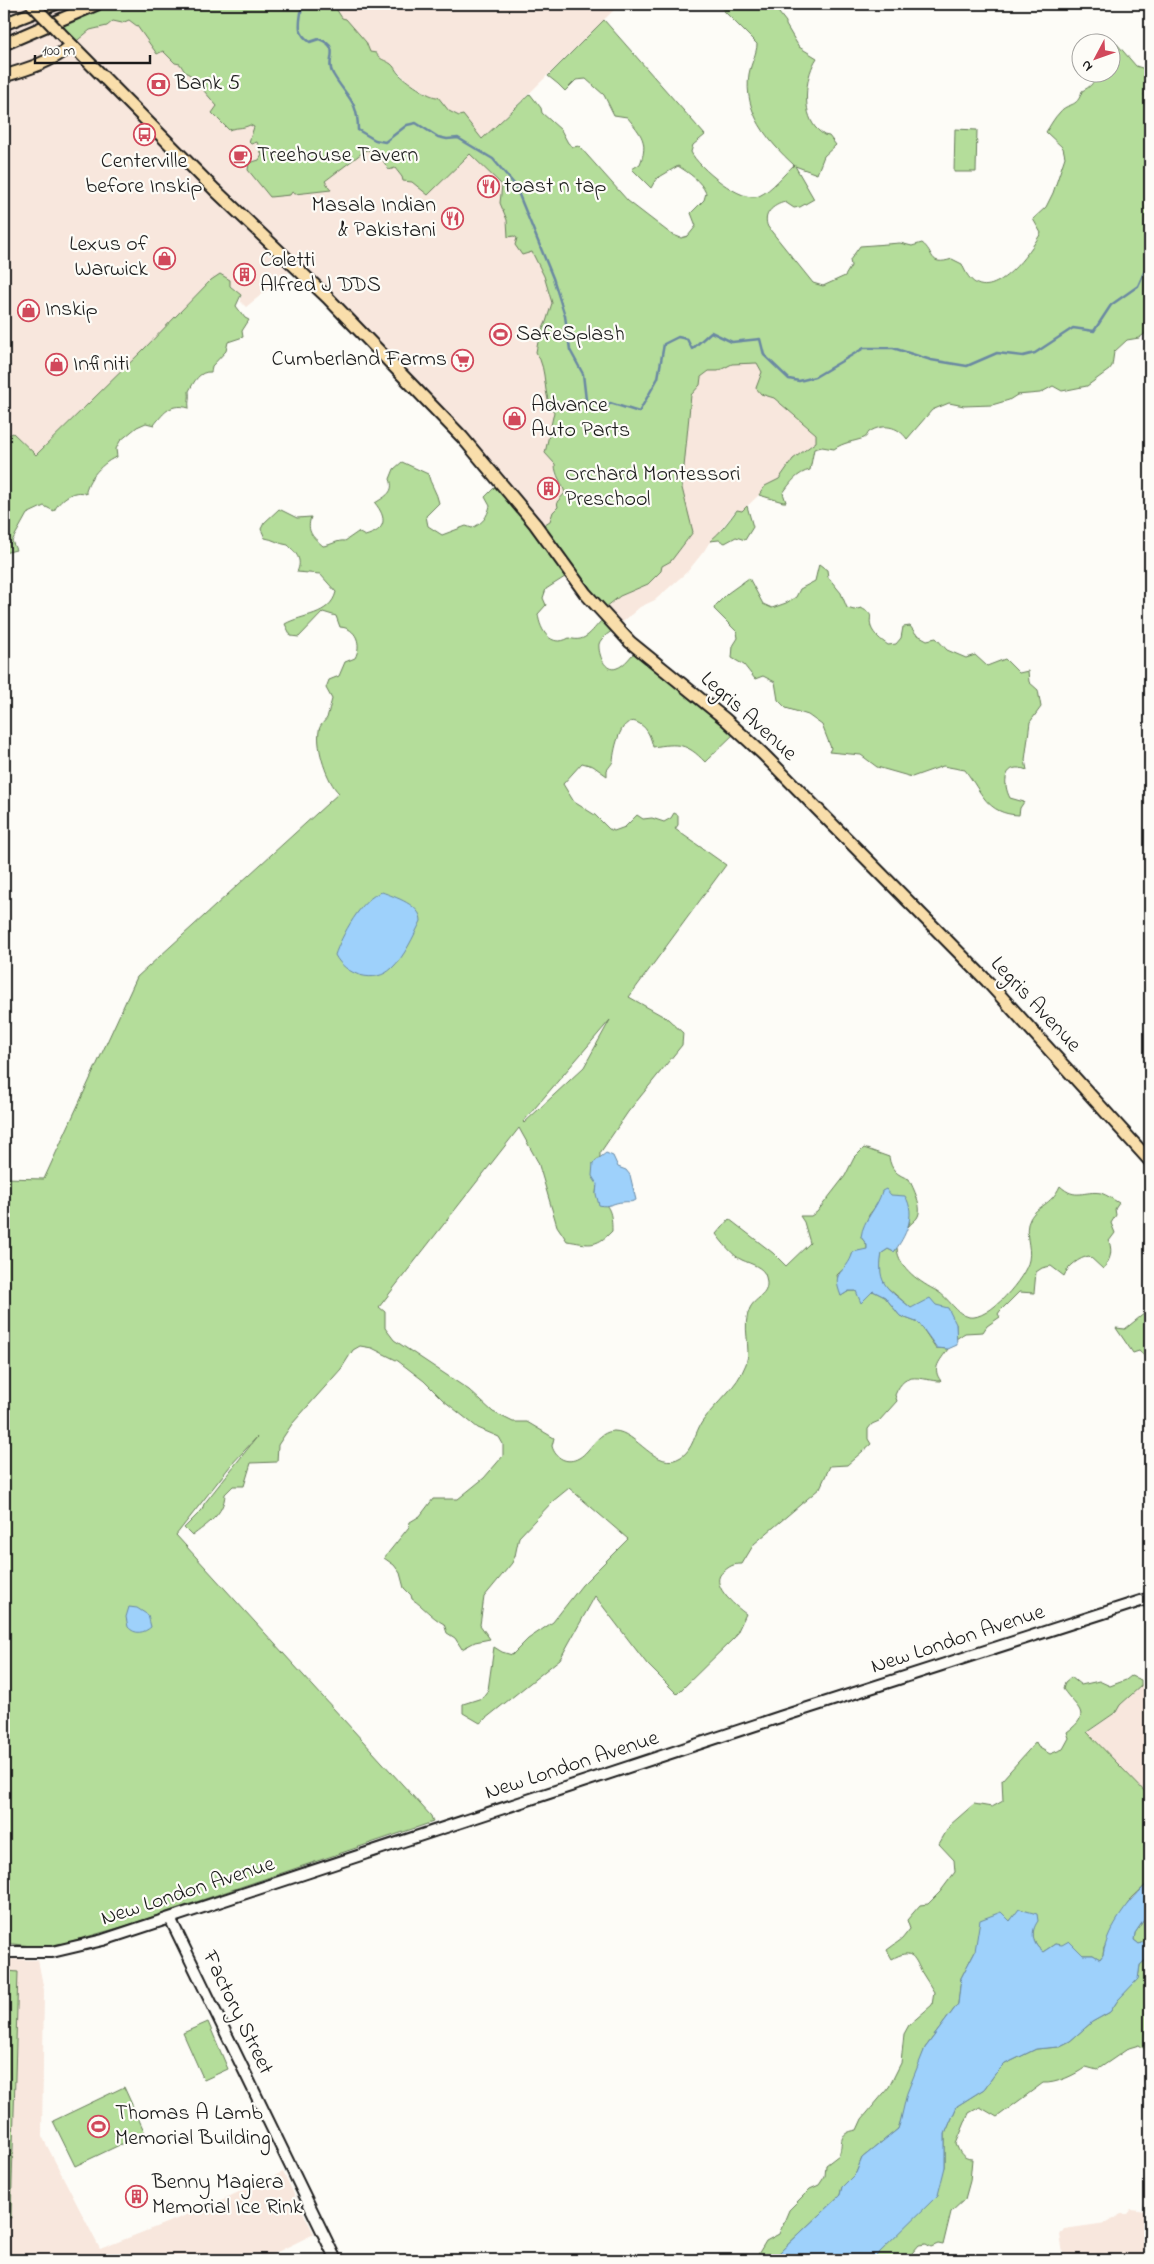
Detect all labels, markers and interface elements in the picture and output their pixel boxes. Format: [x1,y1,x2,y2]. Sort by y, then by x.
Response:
scale bar [35,32,150,64]
north arrow [1072,32,1122,82]
text: 100 m [42,40,75,62]
text: N [1076,55,1098,76]
place label: Bank 5 [174,68,240,100]
bank icon: Bank 5 [147,72,171,96]
bus stop icon: Centerville before Inskip [132,123,156,147]
place label: Treehouse Tavern [257,140,418,172]
cafe icon: Treehouse Tavern [229,144,253,168]
place label: Centerville before Inskip [86,146,202,203]
place label: toast n tap [504,171,606,203]
restaurant icon: toast n tap [476,175,500,199]
place label: Masala Indian & Pakistani [312,190,436,247]
restaurant icon: Masala Indian & Pakistani [440,207,464,231]
place label: Lexus of Warwick [69,229,149,286]
place label: Coletti Alfred J DDS [260,245,381,302]
shop icon: Lexus of Warwick [152,246,176,270]
building icon: Coletti Alfred J DDS [232,262,256,286]
place label: Inskip [45,294,98,326]
shop icon: Inskip [17,298,41,322]
place label: SafeSplash [516,319,625,351]
sports icon: SafeSplash [488,323,512,347]
place label: Cumberland Farms [272,344,447,376]
supermarket icon: Cumberland Farms [451,348,475,372]
place label: Infiniti [73,349,129,381]
shop icon: Infiniti [45,353,69,377]
place label: Advance Auto Parts [531,390,630,447]
shop icon: Advance Auto Parts [503,407,527,431]
place label: Orchard Montessori Preschool [565,459,741,516]
building icon: Orchard Montessori Preschool [537,476,561,500]
street label: Legris Avenue [692,665,804,770]
street label: Legris Avenue [981,950,1088,1061]
street label: New London Avenue [867,1597,1049,1683]
street label: New London Avenue [481,1723,663,1809]
street label: New London Avenue [97,1849,279,1935]
street label: Factory Street [192,1945,281,2082]
place label: Thomas A Lamb Memorial Building [115,2098,271,2156]
sports icon: Thomas A Lamb Memorial Building [87,2115,111,2139]
place label: Benny Magiera Memorial Ice Rink [151,2167,303,2224]
building icon: Benny Magiera Memorial Ice Rink [124,2184,148,2208]

